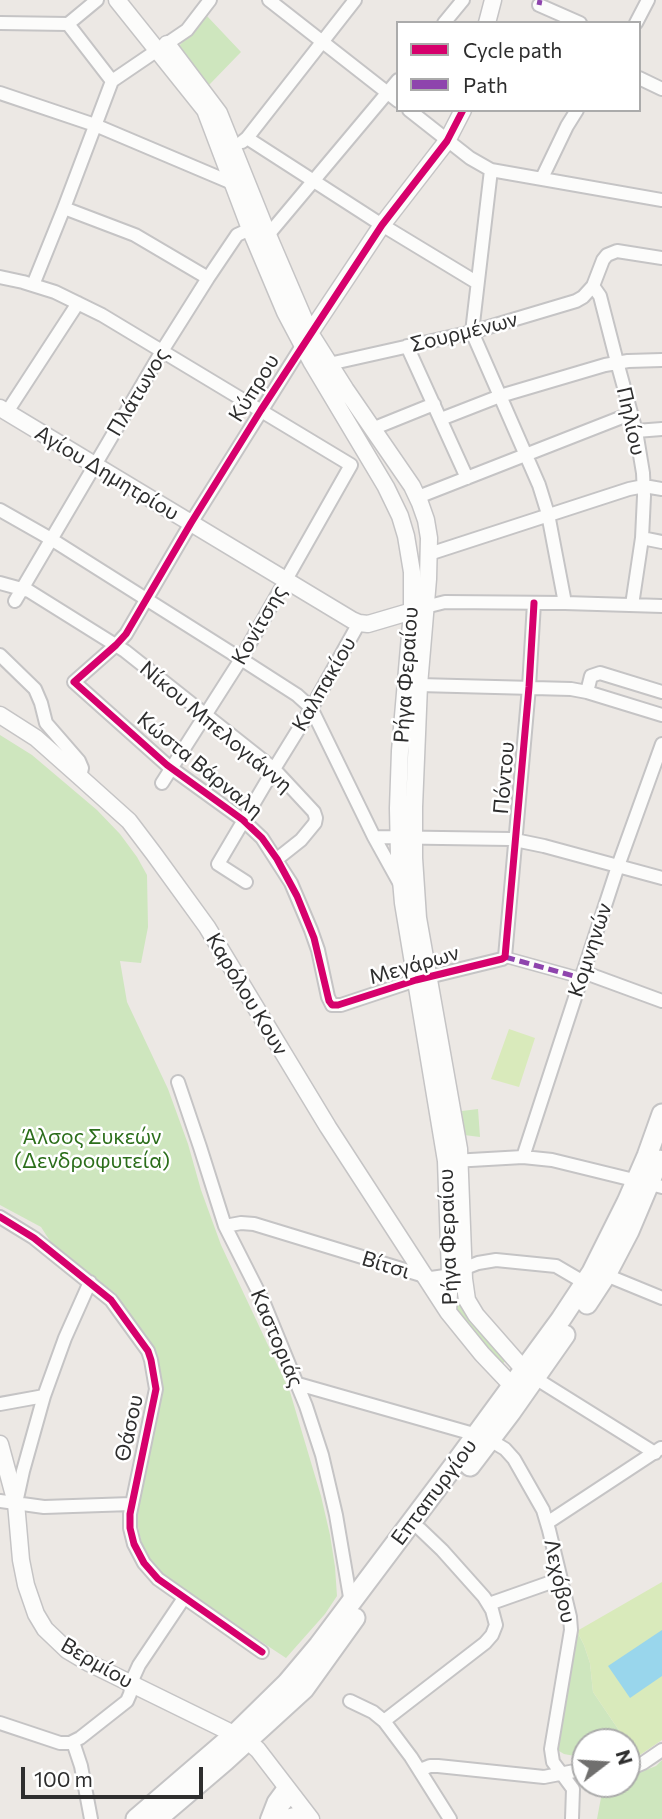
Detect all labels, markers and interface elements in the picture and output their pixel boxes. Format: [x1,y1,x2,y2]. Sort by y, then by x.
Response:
legend [396,21,641,112]
text: Cycle path [463,37,562,62]
text: Path [463,72,508,97]
street label: Σουρμένων [408,307,520,357]
street label: Πλάτωνος [102,343,174,441]
street label: Κύπρου [223,349,285,427]
street label: Πηλίου [611,384,651,458]
street label: Αγίου Δημητρίου [30,420,184,526]
street label: Κονίτσης [226,581,292,669]
street label: Ρήγα Φεραίου [389,606,423,744]
street label: Καλπακίου [287,632,361,736]
street label: Νίκου Μπελογιάννη [135,656,297,798]
street label: Κώστα Βάρναλη [132,707,268,823]
street label: Πόντου [488,741,520,815]
street label: Κομνηνών [563,900,617,1000]
street label: Καρόλου Κουν [201,928,293,1060]
street label: Μεγάρων [366,940,462,990]
park label: Άλσος Συκεών (Δενδροφυτεία) [14,1124,170,1174]
street label: Ρήγα Φεραίου [433,1168,463,1306]
street label: Βίτσι [359,1246,413,1284]
street label: Καστοριάς [245,1285,309,1391]
street label: Θάσου [110,1392,148,1464]
street label: Επταπυργίου [386,1434,482,1550]
street label: Λεχόβου [539,1537,581,1625]
street label: Βερμίου [56,1632,138,1694]
north arrow [571,1728,641,1798]
text: N [612,1747,638,1767]
scale bar [24,1752,206,1796]
text: 100 m [34,1766,93,1791]

